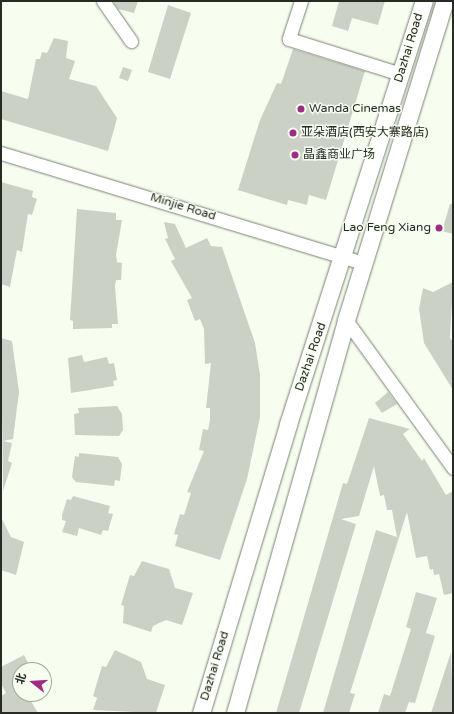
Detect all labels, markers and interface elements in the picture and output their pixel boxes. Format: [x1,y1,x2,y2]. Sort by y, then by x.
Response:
street label: Dazhai Road [392,12,426,84]
place label: Wanda Cinemas [309,102,401,116]
marker: Wanda Cinemas [296,104,306,114]
place label: 亚朵酒店(西安大寨路店) [301,126,428,140]
marker: 亚朵酒店(西安大寨路店) [288,128,298,138]
place label: 晶鑫商业广场 [303,148,375,162]
marker: 晶鑫商业广场 [290,150,300,160]
street label: Minjie Road [148,190,218,224]
place label: Lao Feng Xiang [343,221,431,235]
marker: Lao Feng Xiang [434,223,444,233]
street label: Dazhai Road [292,321,330,393]
street label: Dazhai Road [198,630,232,702]
north arrow [12,662,52,702]
text: 北 [13,671,29,686]

